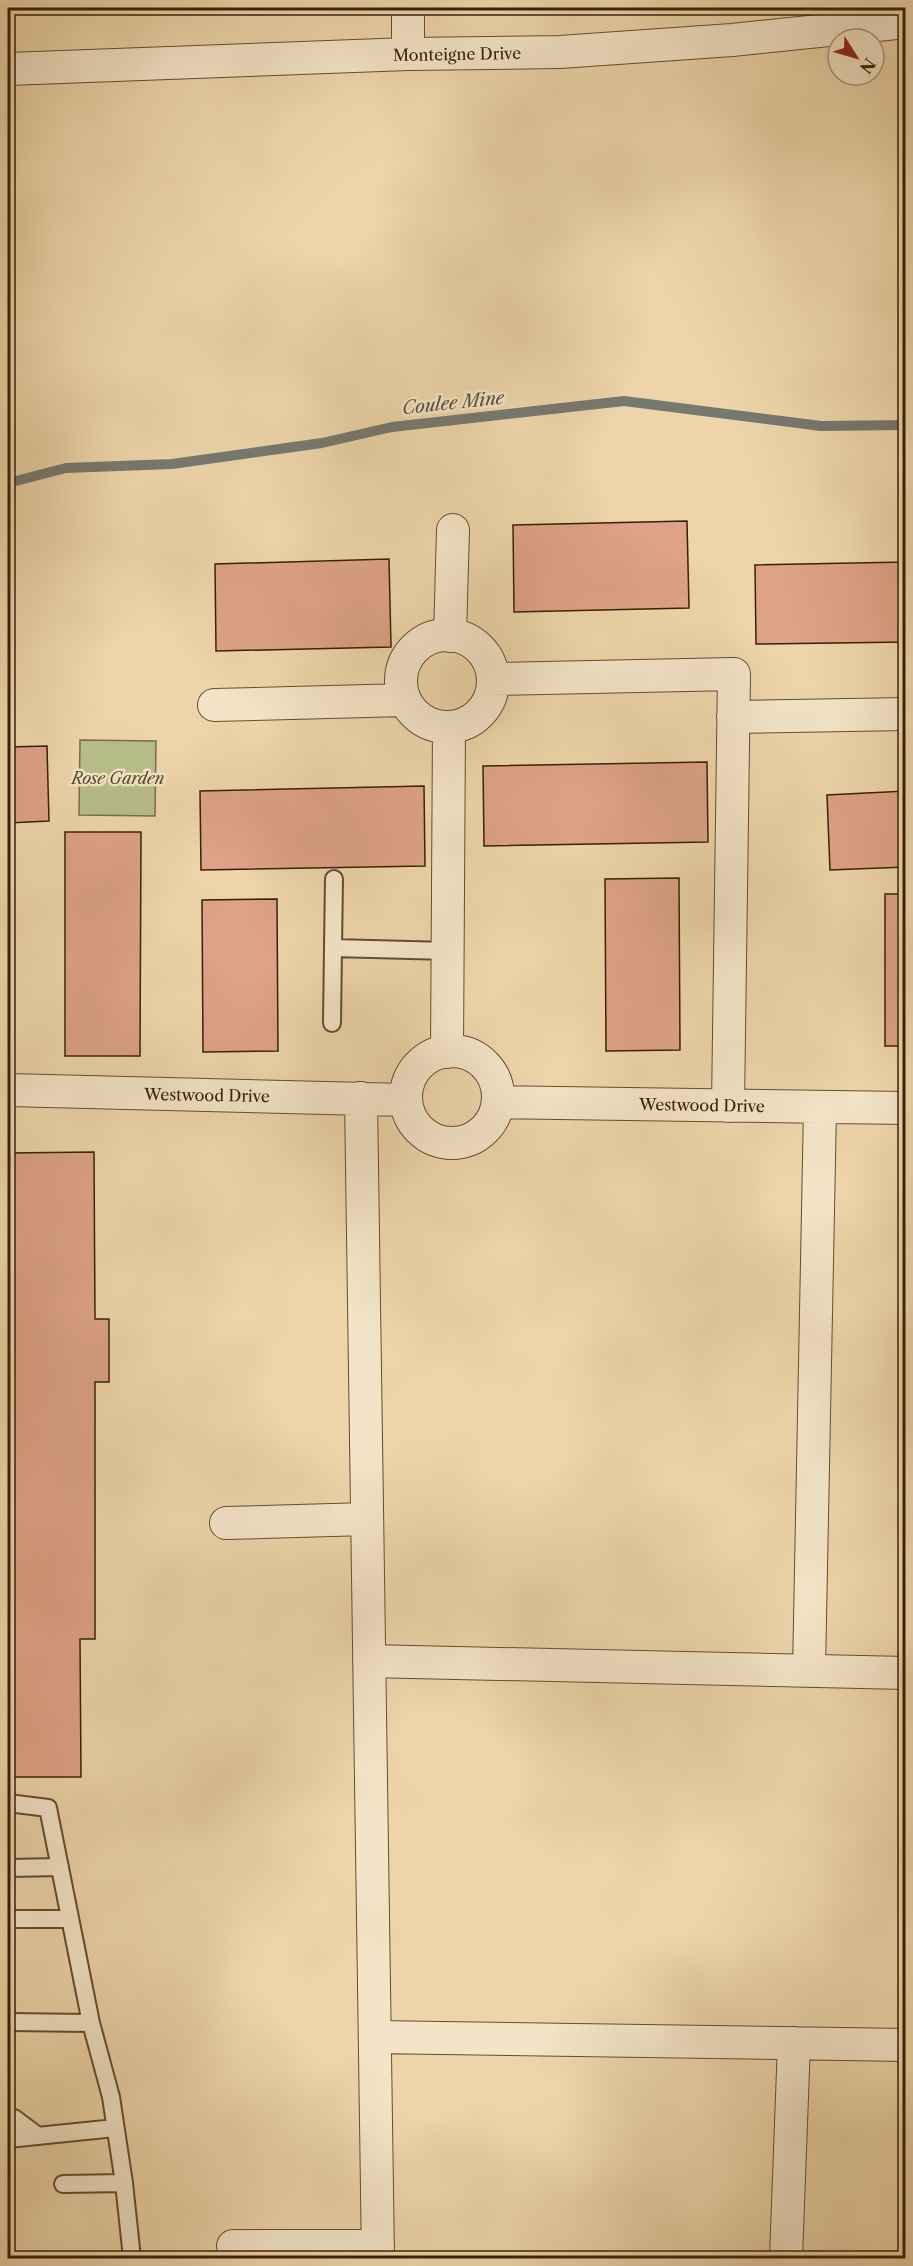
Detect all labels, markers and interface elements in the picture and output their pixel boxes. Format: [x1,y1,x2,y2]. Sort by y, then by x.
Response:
north arrow [826,27,886,87]
street label: Monteigne Drive [393,43,521,65]
text: N [856,54,880,78]
water label: Coulee Mine [401,387,506,419]
park label: Rose Garden [70,768,164,788]
street label: Westwood Drive [143,1084,270,1106]
street label: Westwood Drive [638,1094,765,1116]

